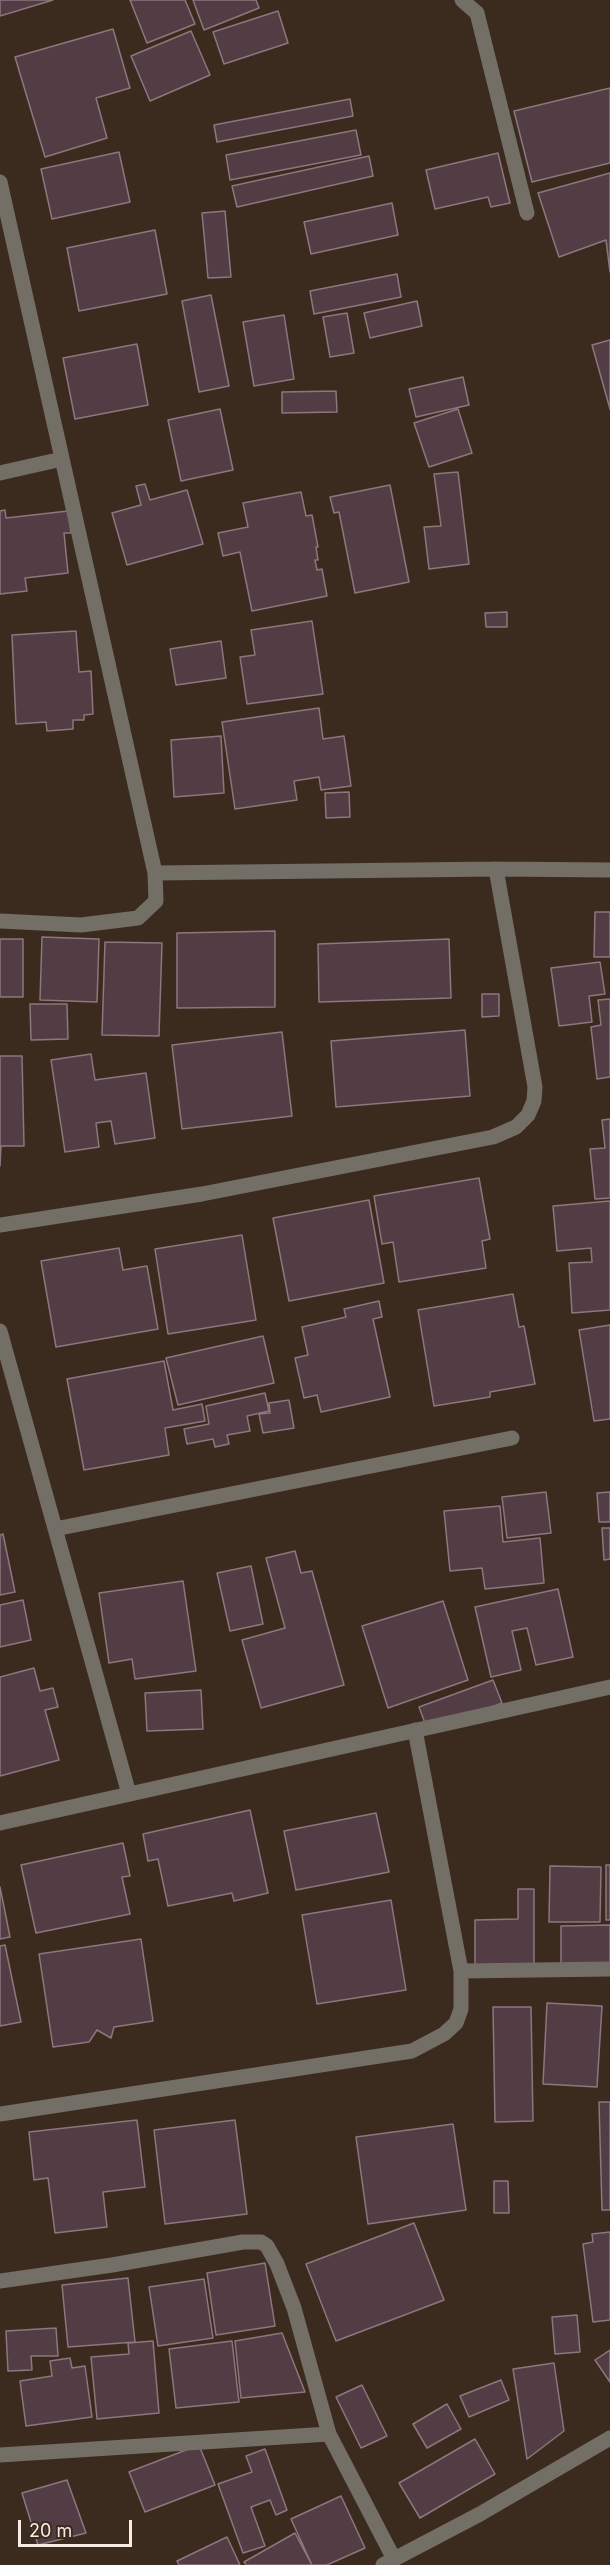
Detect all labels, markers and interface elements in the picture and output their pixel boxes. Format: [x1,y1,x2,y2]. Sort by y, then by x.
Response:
scale bar [21,2508,135,2546]
text: 20 m [29,2520,72,2541]

